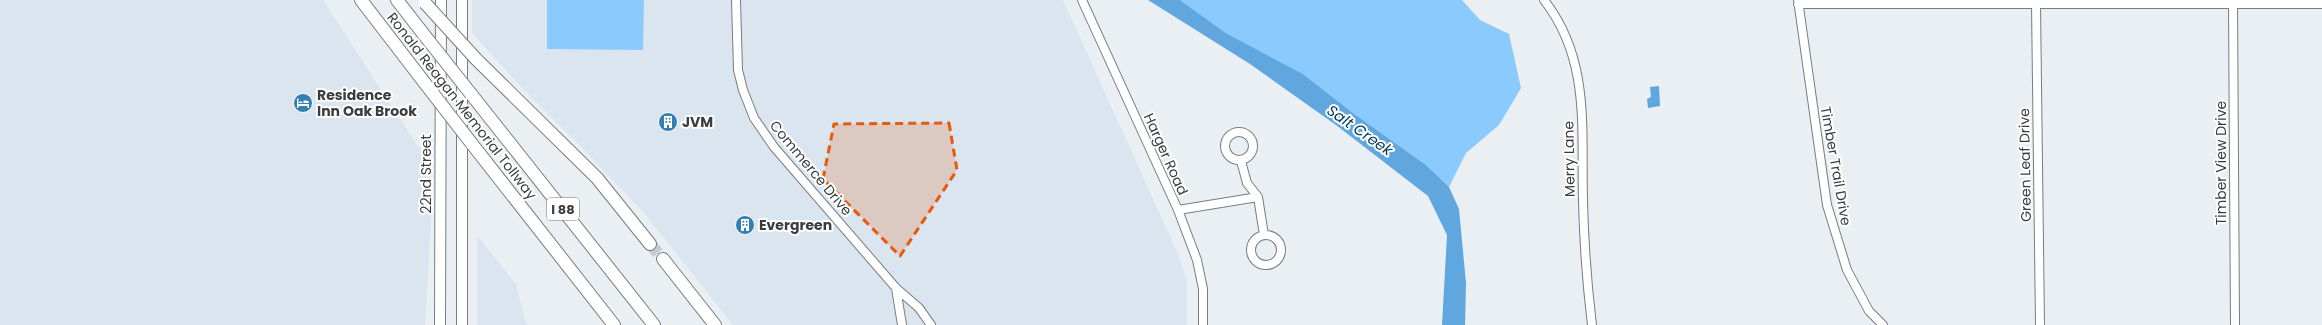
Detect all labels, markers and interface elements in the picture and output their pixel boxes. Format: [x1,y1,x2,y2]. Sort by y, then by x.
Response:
street label: Ronald Reagan Memorial Tollway [383,8,542,204]
place label: Residence Inn Oak Brook [317,85,417,121]
hotel icon: Residence Inn Oak Brook [292,92,314,114]
water label: Salt Creek [1323,100,1398,161]
street label: Timber View Drive [2211,100,2231,225]
street label: Timber Trail Drive [1816,105,1856,227]
street label: Green Leaf Drive [2014,108,2036,222]
street label: Harger Road [1139,110,1193,198]
building icon: JVM [657,111,679,133]
place label: JVM [682,112,713,132]
street label: Commerce Drive [765,116,857,220]
street label: Merry Lane [1558,121,1580,197]
street label: 22nd Street [416,134,436,214]
road number: I 88 [547,198,579,220]
building icon: Evergreen [734,214,756,236]
place label: Evergreen [759,215,832,235]

